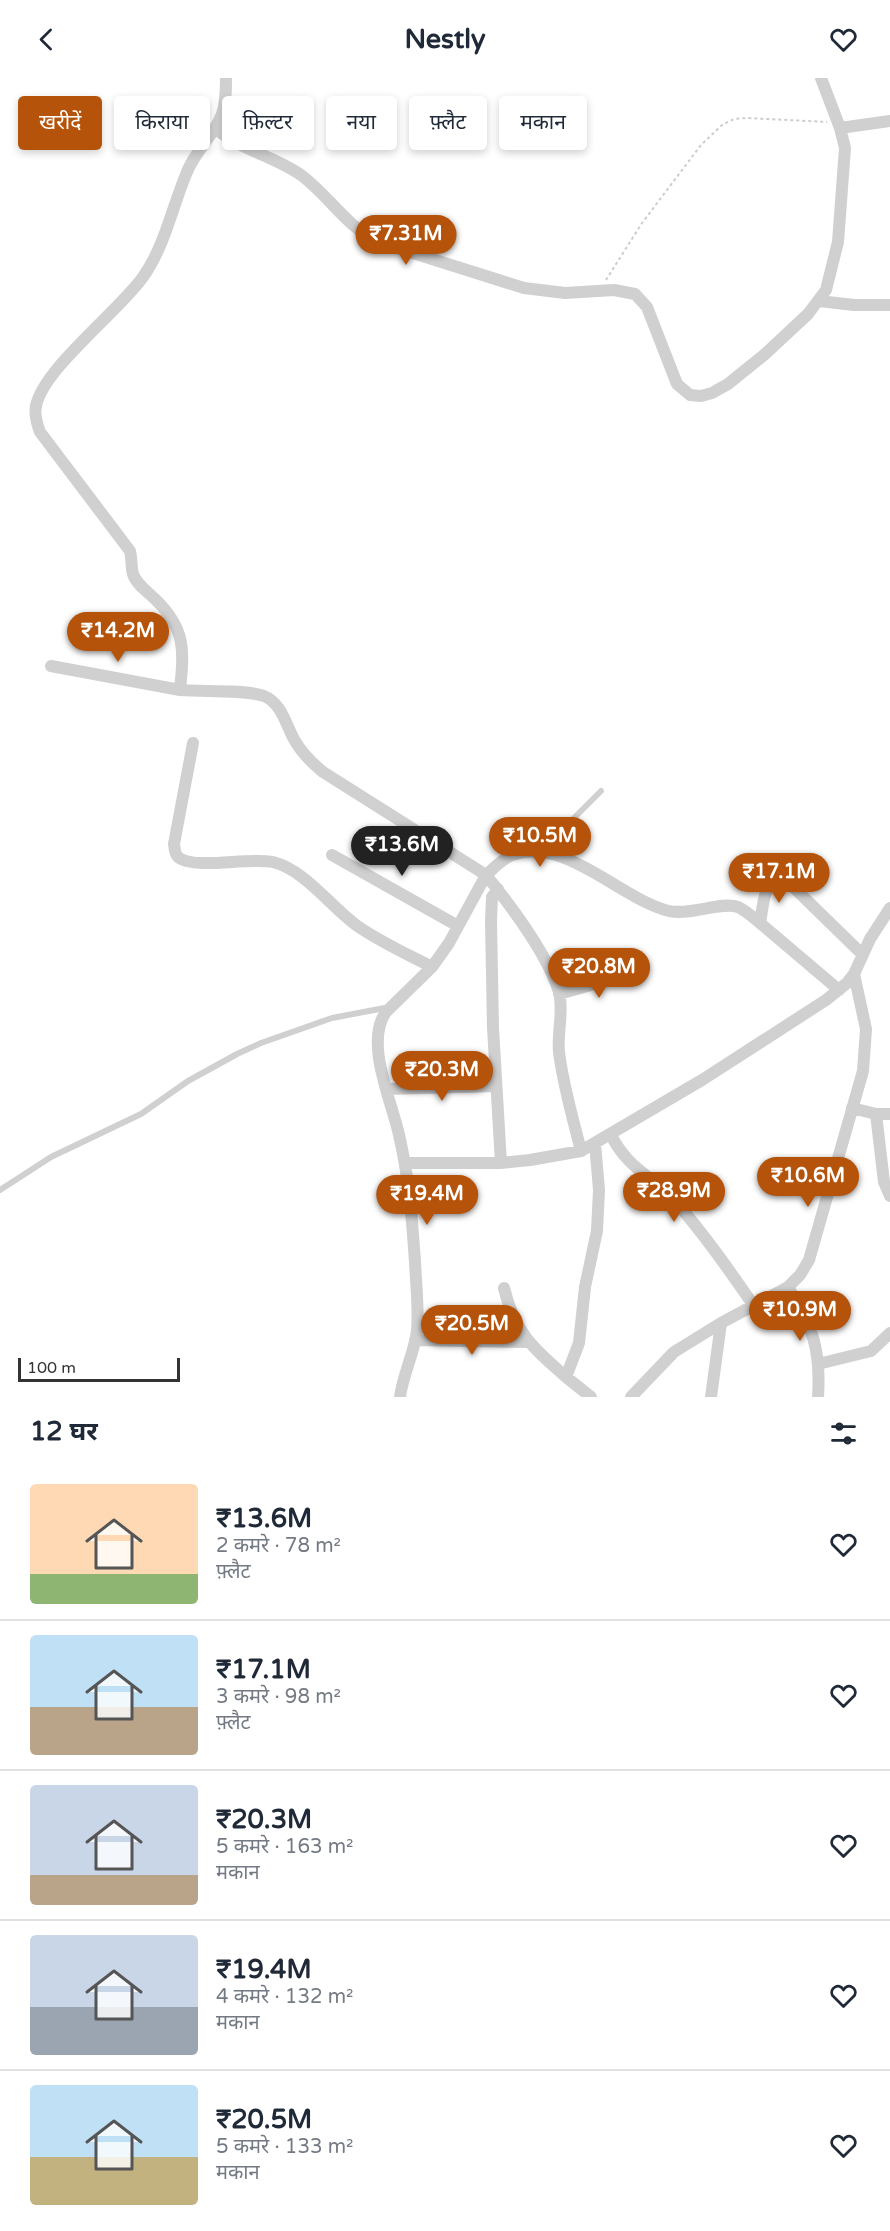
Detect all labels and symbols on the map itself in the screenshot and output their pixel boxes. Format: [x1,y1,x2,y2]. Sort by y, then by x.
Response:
pin: ₹7.31M [357,215,455,266]
pin: ₹14.2M [69,612,167,663]
pin: ₹10.5M [491,817,589,868]
pin: ₹13.6M [353,826,451,877]
pin: ₹17.1M [730,853,828,904]
pin: ₹20.8M [550,948,648,999]
pin: ₹20.3M [393,1051,491,1102]
pin: ₹10.6M [759,1157,857,1208]
pin: ₹28.9M [625,1172,723,1223]
pin: ₹19.4M [378,1175,476,1226]
pin: ₹10.9M [751,1291,849,1342]
pin: ₹20.5M [423,1305,521,1356]
scale bar [18,1355,180,1382]

